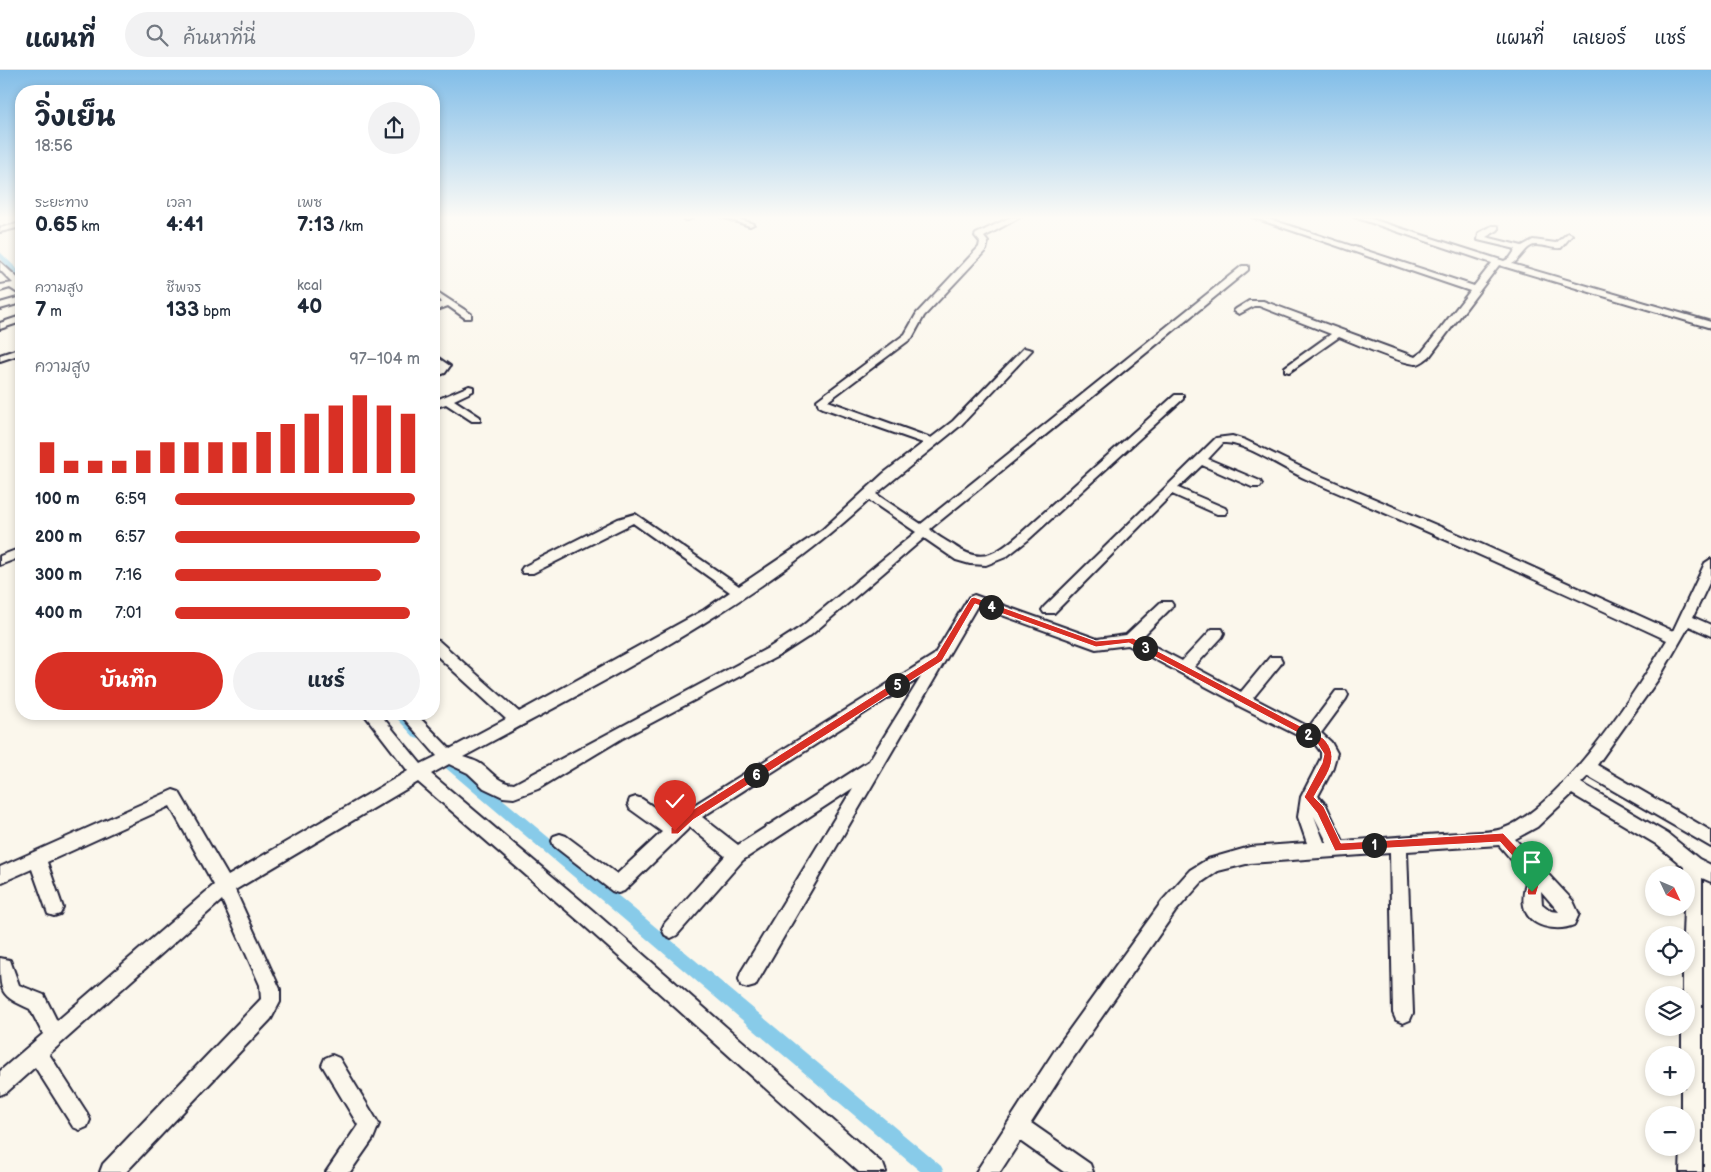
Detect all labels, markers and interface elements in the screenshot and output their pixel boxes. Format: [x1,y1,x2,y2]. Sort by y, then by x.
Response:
search box [125,12,475,57]
icon: search [143,21,171,49]
text: แผนที่ [25,25,95,54]
text: ค้นหาที่นี่ [183,27,256,50]
text: แผนที่ [1496,28,1544,49]
text: เลเยอร์ [1572,28,1626,49]
text: แชร์ [1654,28,1686,49]
text: วิ่งเย็น [35,101,116,134]
button: share [368,102,420,154]
text: 18:56 [35,137,73,156]
text: ระยะทาง [35,194,88,211]
text: เวลา [166,194,192,211]
text: เพซ [297,194,322,211]
text: 0.65 [35,212,78,237]
text: 4:41 [166,212,204,237]
text: 7:13 [297,212,335,237]
text: km [78,218,100,235]
text: /km [335,218,363,235]
text: kcal [297,277,322,294]
text: ความสูง [35,279,83,296]
text: ชีพจร [166,279,201,296]
text: 40 [297,294,322,319]
text: 7 [35,297,47,322]
text: 133 [166,297,199,322]
text: m [47,303,62,320]
text: bpm [199,303,231,320]
text: 97–104 m [349,350,420,369]
text: ความสูง [35,358,90,377]
text: 100 m [35,490,80,509]
text: 6:59 [115,490,146,509]
text: 200 m [35,528,82,547]
text: 6:57 [115,528,145,547]
text: 300 m [35,566,82,585]
text: 7:16 [115,566,142,585]
pin: 4 [978,594,1004,620]
text: 4 [987,599,996,616]
text: 400 m [35,604,82,623]
text: 7:01 [115,604,142,623]
pin: 3 [1132,636,1158,660]
text: 3 [1141,640,1150,657]
button: บันทึก [35,652,223,710]
button: แชร์ [233,652,420,710]
pin: 5 [884,672,910,698]
text: 5 [893,677,902,694]
pin: 2 [1296,722,1320,748]
text: 2 [1304,727,1313,744]
pin: 6 [744,762,768,788]
text: 6 [752,767,761,784]
pin [654,780,696,831]
icon: check [661,787,689,815]
pin: 1 [1362,832,1386,858]
text: 1 [1372,837,1377,854]
pin [1511,841,1553,892]
icon: arrive [1518,848,1546,876]
north arrow [1645,866,1695,916]
map controls [1645,866,1695,1156]
button: locate [1645,926,1695,976]
button: layers [1645,986,1695,1036]
button: + [1645,1046,1695,1096]
button: − [1645,1106,1695,1156]

